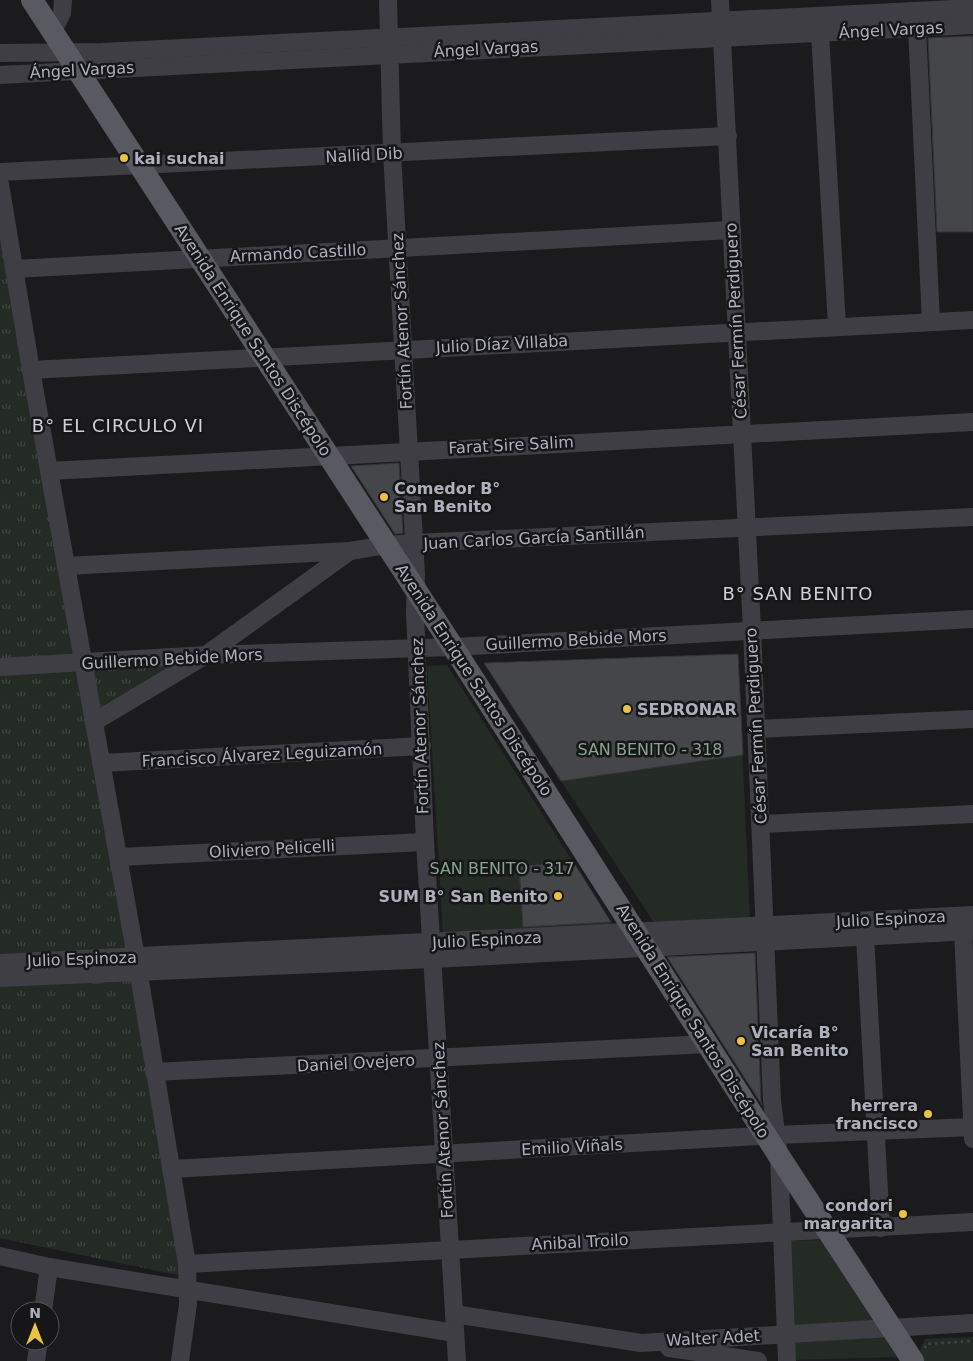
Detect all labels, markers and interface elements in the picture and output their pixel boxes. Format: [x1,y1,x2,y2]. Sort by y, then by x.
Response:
street label: Ángel Vargas [838,18,944,42]
street label: Ángel Vargas [433,37,539,61]
street label: Ángel Vargas [29,58,135,82]
street label: Nallid Dib [325,143,403,167]
place label: kai suchai [134,149,225,168]
marker: kai suchai [118,152,130,164]
street label: Avenida Enrique Santos Discépolo [171,220,335,460]
street label: César Fermín Perdiguero [721,222,751,420]
street label: Fortín Atenor Sánchez [388,232,416,410]
street label: Armando Castillo [229,240,367,266]
street label: Julio Díaz Villaba [434,331,569,357]
district label: B° EL CIRCULO VI [32,415,204,436]
street label: Farat Sire Salim [448,432,574,458]
place label: Comedor B° San Benito [394,479,500,516]
marker: Comedor B° San Benito [378,491,390,503]
street label: Juan Carlos García Santillán [422,523,645,553]
street label: Avenida Enrique Santos Discépolo [392,560,556,800]
district label: B° SAN BENITO [723,583,874,604]
street label: Guillermo Bebide Mors [485,626,667,654]
street label: César Fermín Perdiguero [741,627,771,825]
street label: Fortín Atenor Sánchez [407,637,433,815]
street label: Guillermo Bebide Mors [81,645,263,673]
place label: SEDRONAR [637,700,737,719]
marker: SEDRONAR [621,703,633,715]
street label: Francisco Álvarez Leguizamón [141,739,383,771]
park label: SAN BENITO - 318 [577,740,723,759]
street label: Oliviero Pelicelli [209,836,335,862]
park label: SAN BENITO - 317 [429,859,575,878]
place label: SUM B° San Benito [378,887,548,906]
marker: SUM B° San Benito [552,890,564,902]
street label: Avenida Enrique Santos Discépolo [613,900,773,1142]
street label: Julio Espinoza [835,907,946,931]
street label: Julio Espinoza [431,928,542,952]
street label: Julio Espinoza [26,948,137,970]
place label: Vicaría B° San Benito [751,1023,849,1060]
marker: Vicaría B° San Benito [735,1035,747,1047]
street label: Fortín Atenor Sánchez [429,1041,457,1219]
street label: Daniel Ovejero [296,1050,416,1076]
place label: herrera francisco [836,1096,918,1133]
marker: herrera francisco [922,1108,934,1120]
street label: Emilio Viñals [521,1135,623,1159]
place label: condori margarita [804,1196,893,1233]
marker: condori margarita [897,1208,909,1220]
street label: Anibal Troilo [531,1230,629,1254]
north arrow [10,1301,60,1351]
text: N [29,1305,41,1321]
street label: Walter Adet [666,1326,760,1350]

